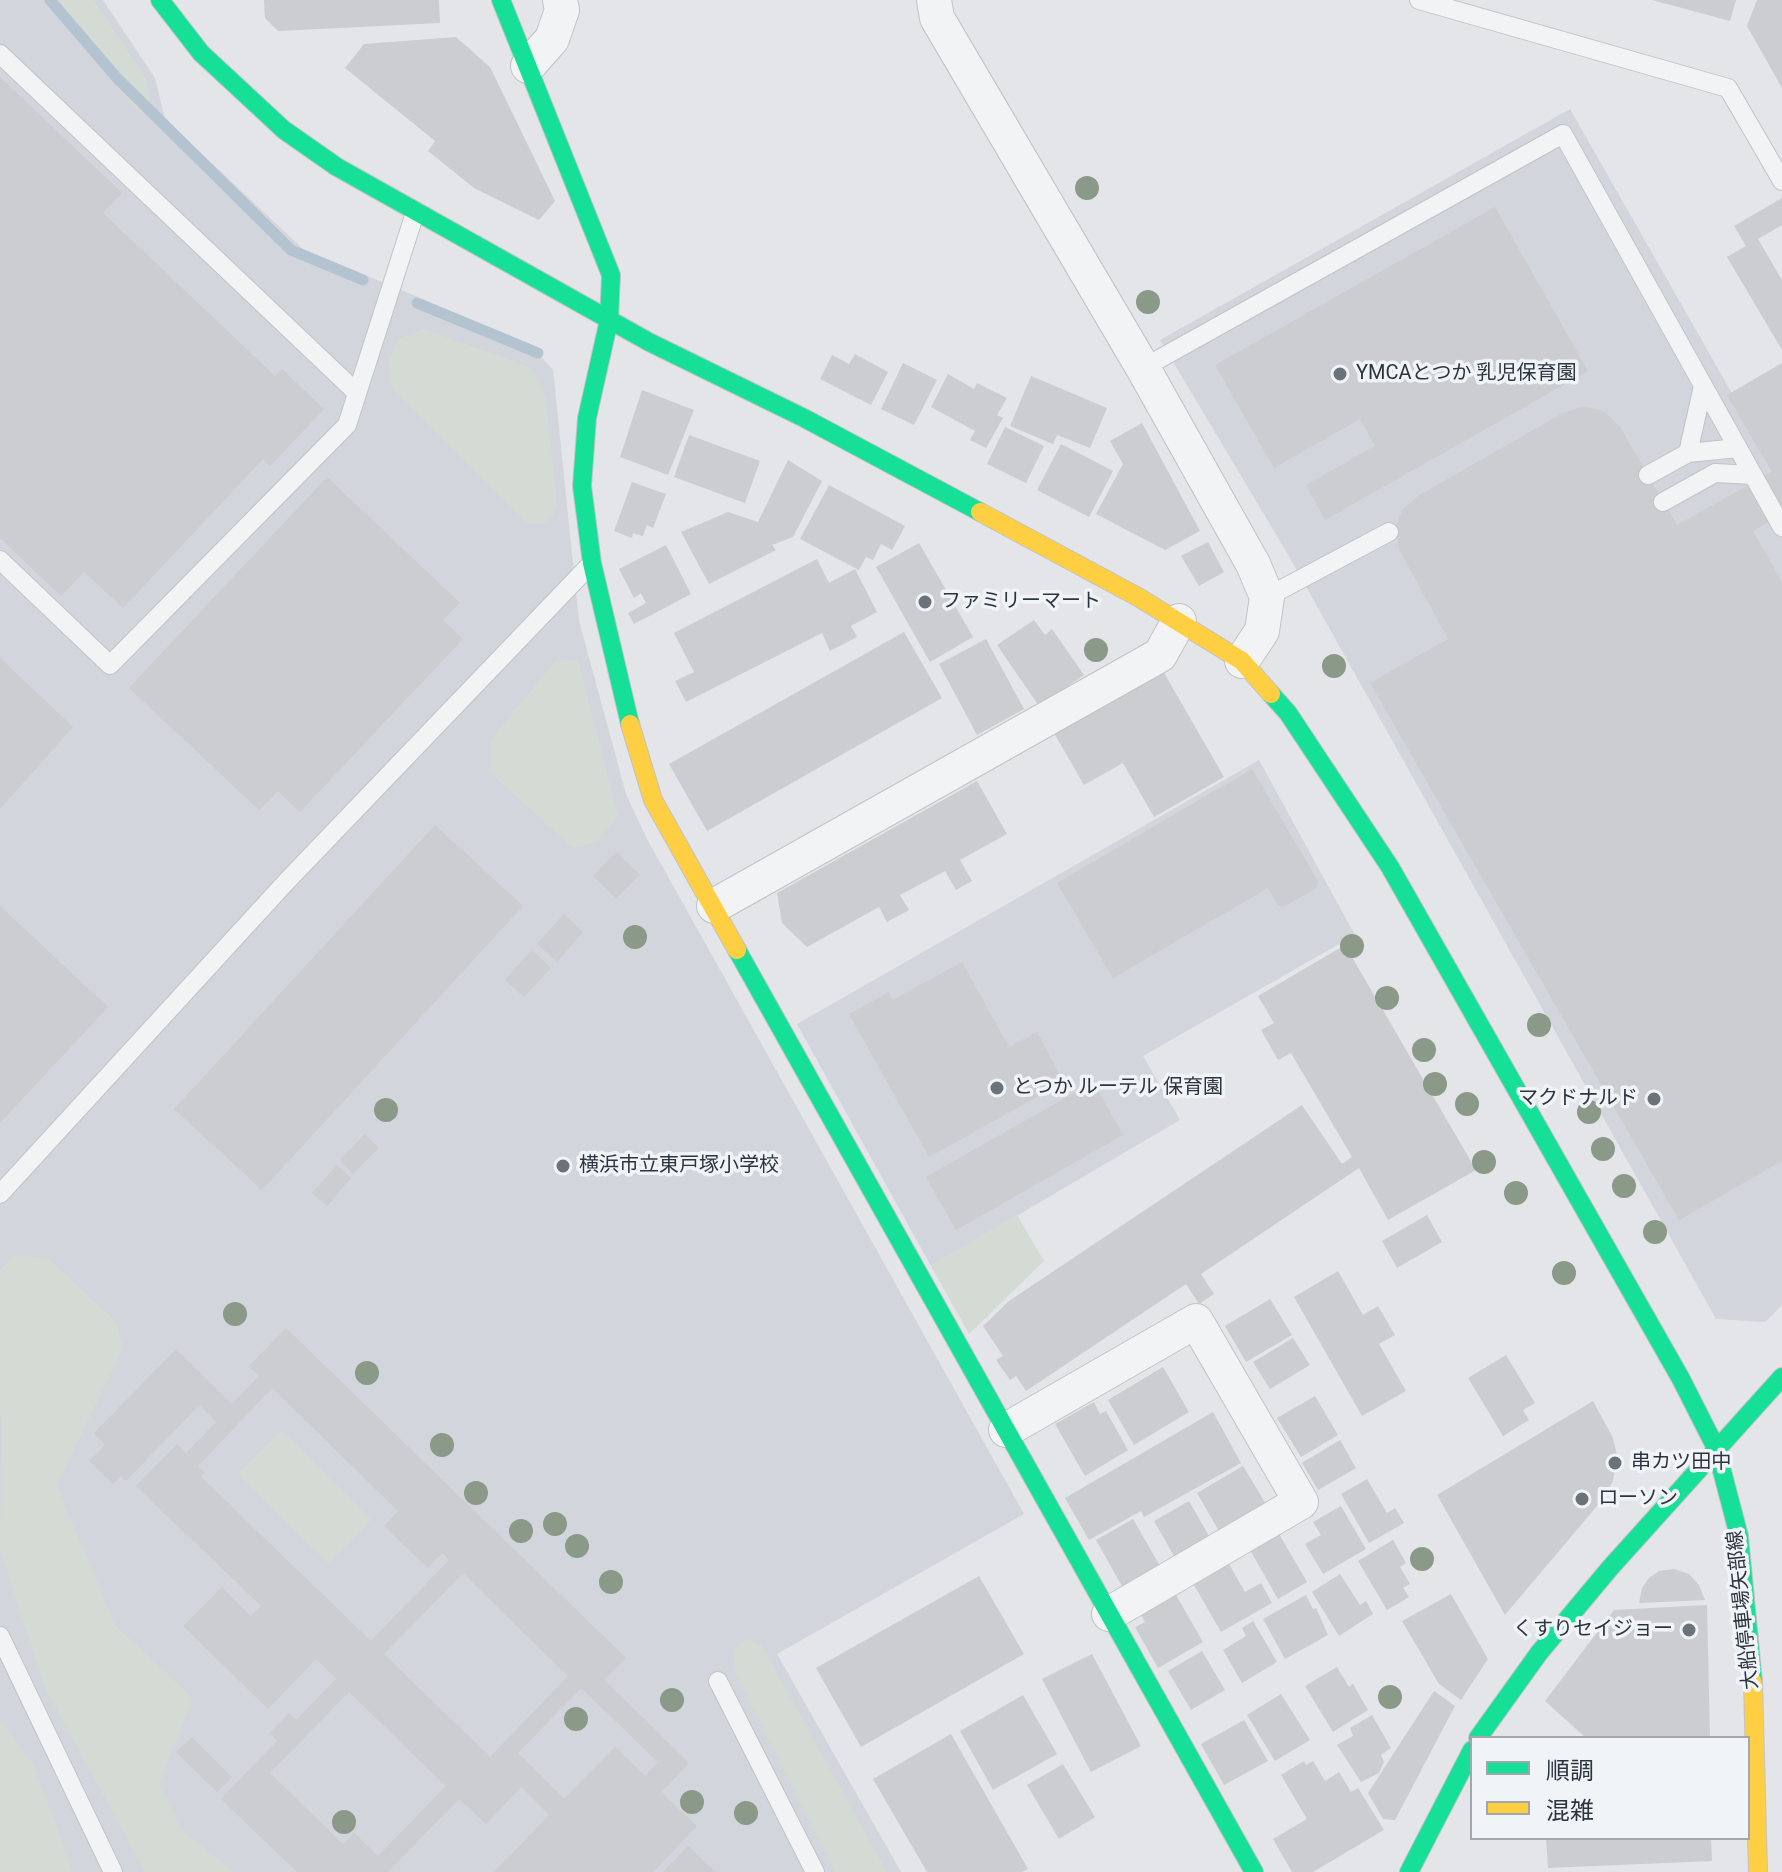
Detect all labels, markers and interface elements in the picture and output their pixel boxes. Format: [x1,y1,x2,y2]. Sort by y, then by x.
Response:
place label: YMCAとつか 乳児保育園 [1356,362,1576,386]
marker: YMCAとつか 乳児保育園 [1331,365,1349,383]
place label: ファミリーマート [941,590,1101,614]
marker: ファミリーマート [916,593,934,611]
place label: とつか ルーテル 保育園 [1013,1076,1223,1100]
marker: とつか ルーテル 保育園 [988,1079,1006,1097]
place label: マクドナルド [1518,1087,1638,1111]
marker: マクドナルド [1645,1090,1663,1108]
place label: 横浜市立東戸塚小学校 [579,1154,779,1178]
marker: 横浜市立東戸塚小学校 [554,1157,572,1175]
place label: 串カツ田中 [1631,1451,1731,1475]
marker: 串カツ田中 [1606,1454,1624,1472]
place label: ローソン [1598,1487,1678,1511]
marker: ローソン [1573,1490,1591,1508]
street label: 大船停車場矢部線 [1724,1529,1764,1691]
place label: くすりセイジョー [1513,1618,1673,1642]
marker: くすりセイジョー [1680,1621,1698,1639]
legend [1470,1736,1750,1840]
text: 順調 [1546,1757,1594,1785]
text: 混雑 [1546,1797,1594,1825]

